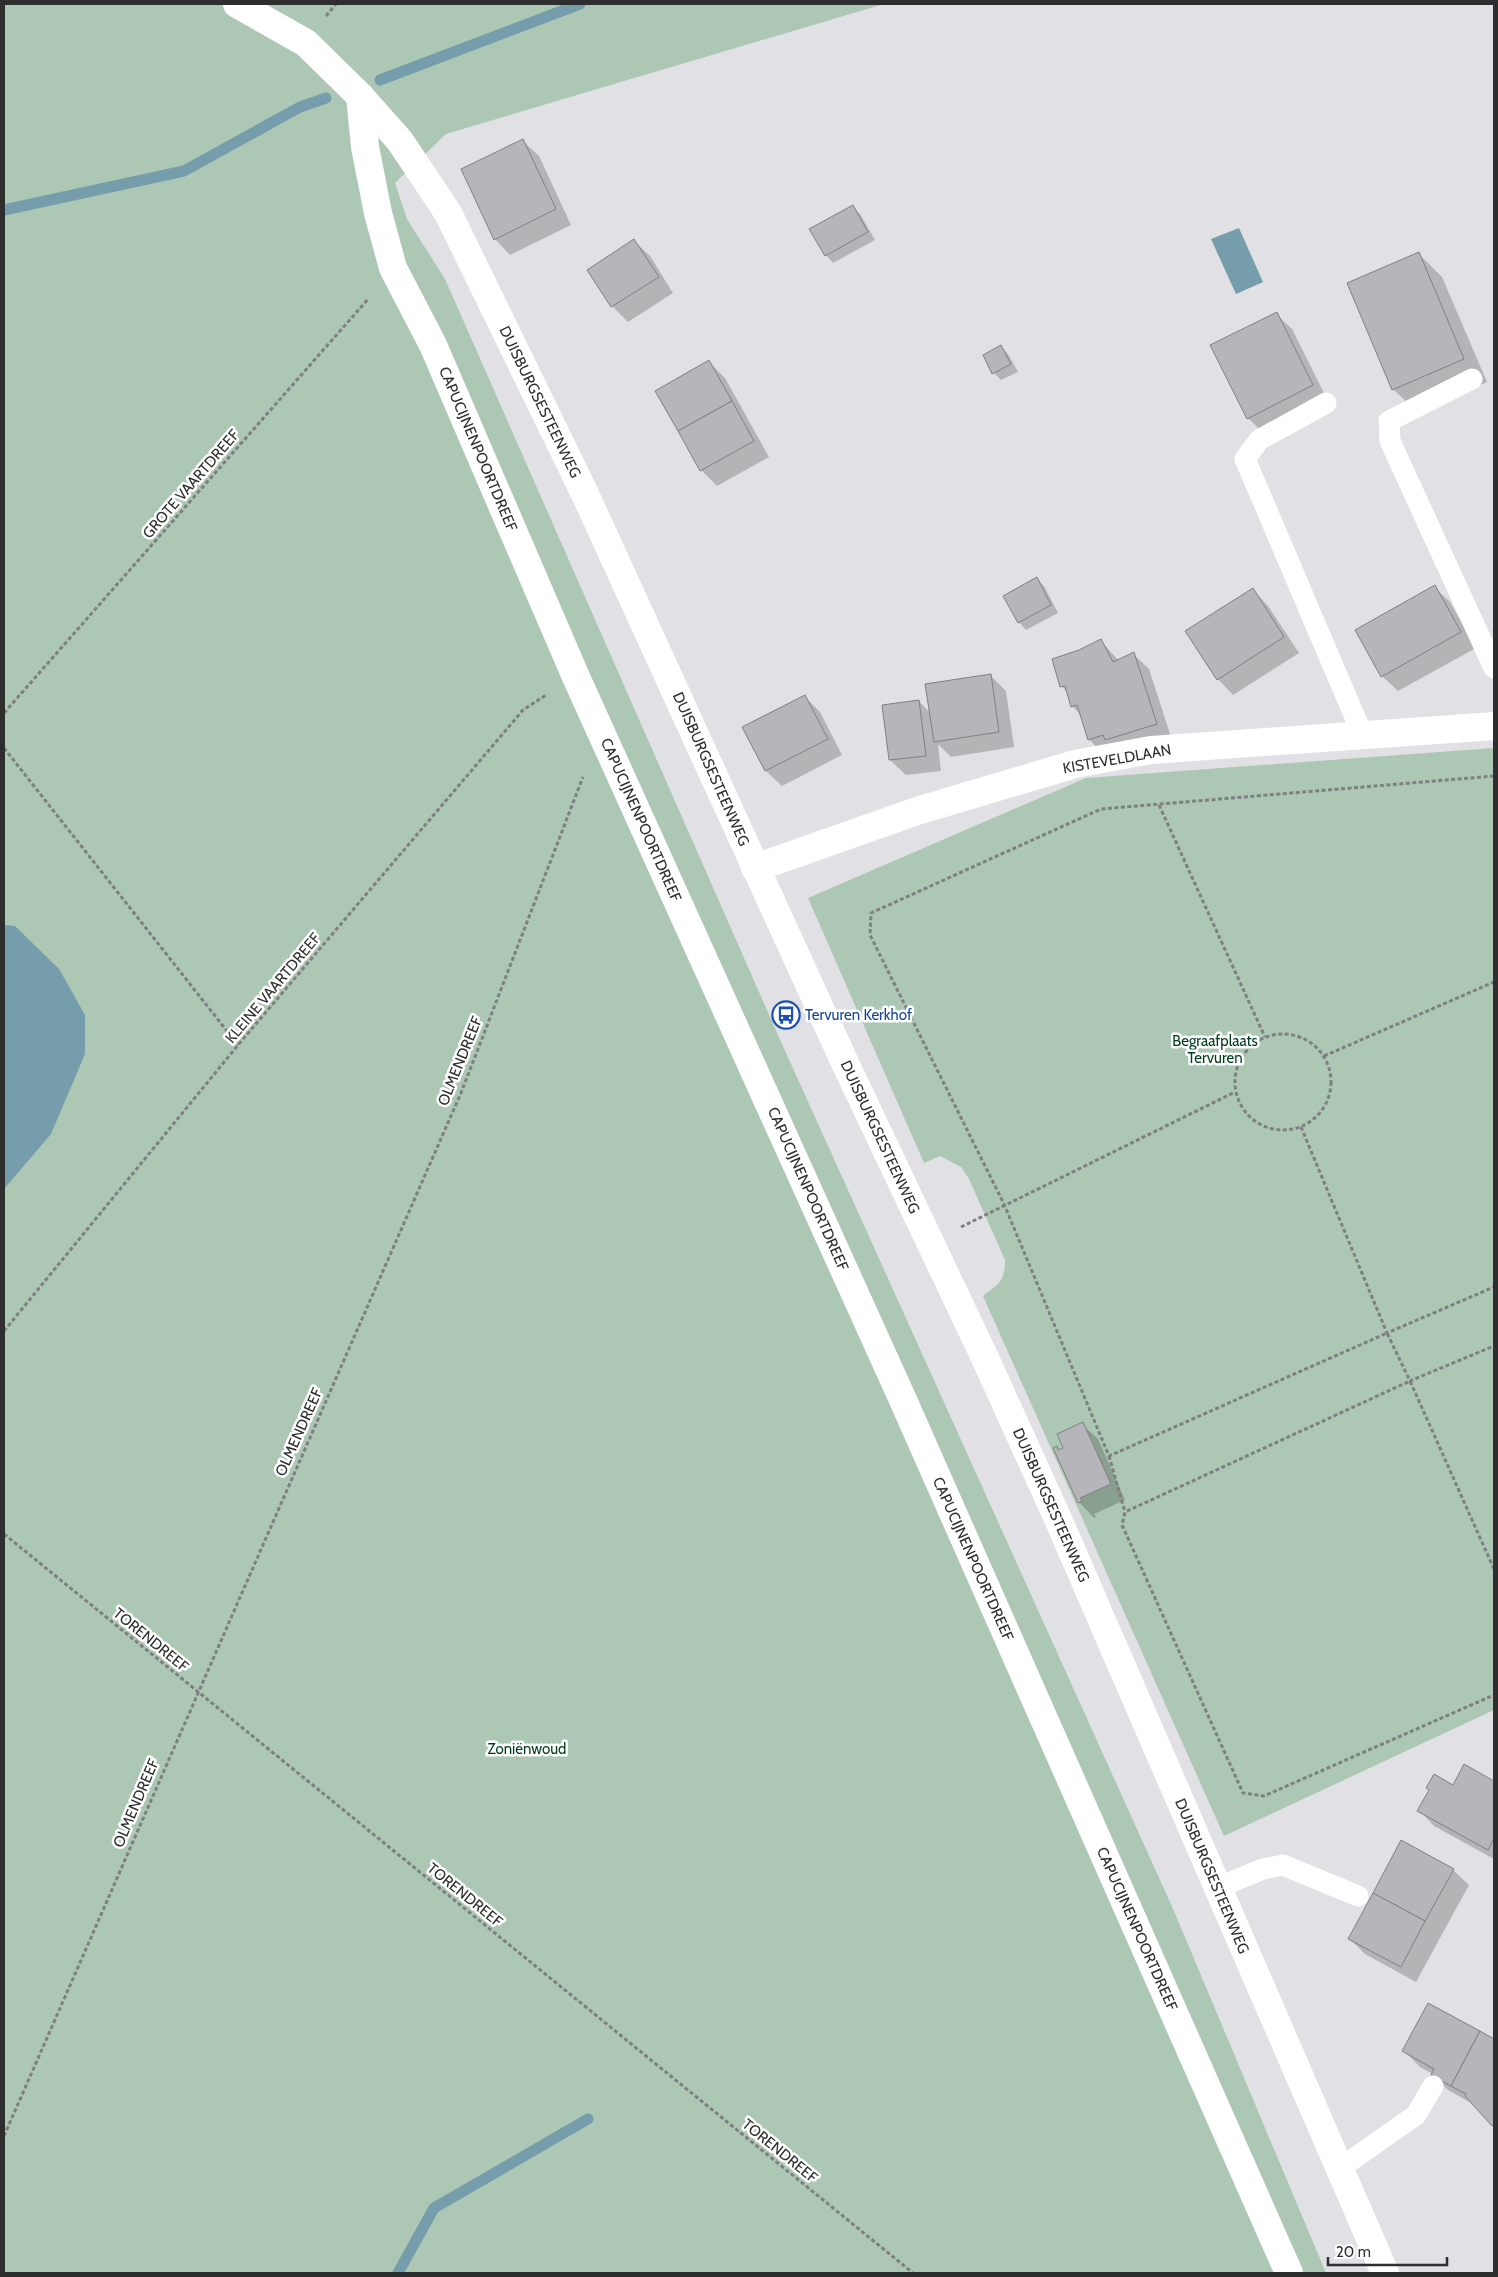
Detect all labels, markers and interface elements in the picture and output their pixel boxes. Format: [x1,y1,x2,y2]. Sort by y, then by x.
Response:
street label: DUISBURGSESTEENWEG [495,323,585,481]
street label: CAPUCIJNENPOORTDREEF [435,364,521,534]
street label: GROTE VAARTDREEF [139,426,243,542]
street label: DUISBURGSESTEENWEG [669,689,753,849]
street label: CAPUCIJNENPOORTDREEF [597,735,685,905]
street label: KISTEVELDLAAN [1061,741,1173,777]
street label: KLEINE VAARTDREEF [222,929,325,1047]
bus stop icon: Tervuren Kerkhof [771,1000,801,1030]
place label: Tervuren Kerkhof [805,1006,912,1024]
street label: OLMENDREEF [434,1014,486,1108]
park label: Begraafplaats Tervuren [1172,1032,1258,1067]
street label: DUISBURGSESTEENWEG [837,1058,923,1216]
street label: CAPUCIJNENPOORTDREEF [764,1104,852,1274]
street label: OLMENDREEF [272,1385,326,1479]
street label: DUISBURGSESTEENWEG [1009,1425,1093,1585]
street label: CAPUCIJNENPOORTDREEF [929,1474,1017,1644]
street label: TORENDREEF [110,1604,192,1676]
park label: Zoniënwoud [488,1740,566,1758]
street label: OLMENDREEF [109,1756,163,1850]
street label: DUISBURGSESTEENWEG [1171,1796,1253,1956]
street label: CAPUCIJNENPOORTDREEF [1093,1844,1181,2014]
street label: TORENDREEF [424,1859,506,1931]
street label: TORENDREEF [739,2115,821,2187]
scale bar [1328,2234,1447,2266]
text: 20 m [1336,2243,1371,2261]

